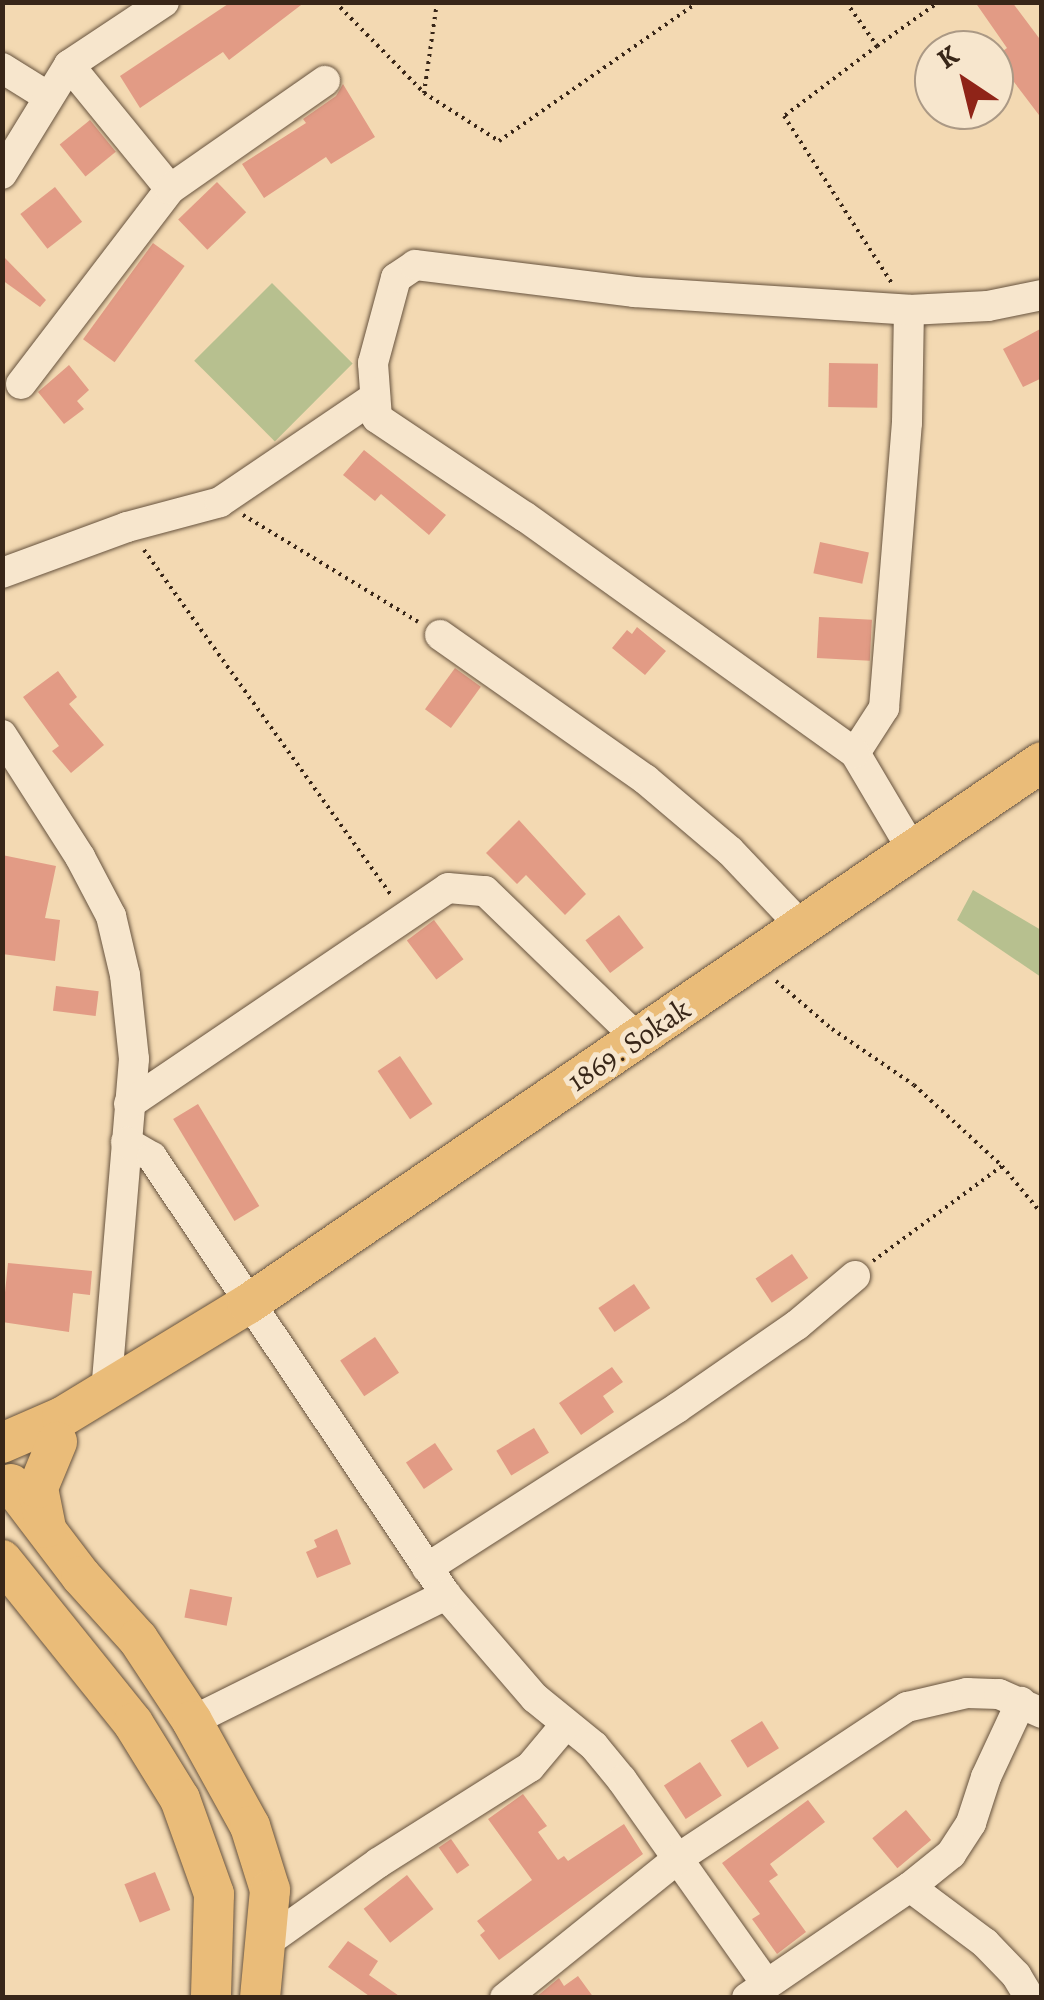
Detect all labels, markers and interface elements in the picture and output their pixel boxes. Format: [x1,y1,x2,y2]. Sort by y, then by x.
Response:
north arrow [914,30,1014,130]
text: K [930,36,966,78]
street label: 1869. Sokak [561,991,697,1099]

